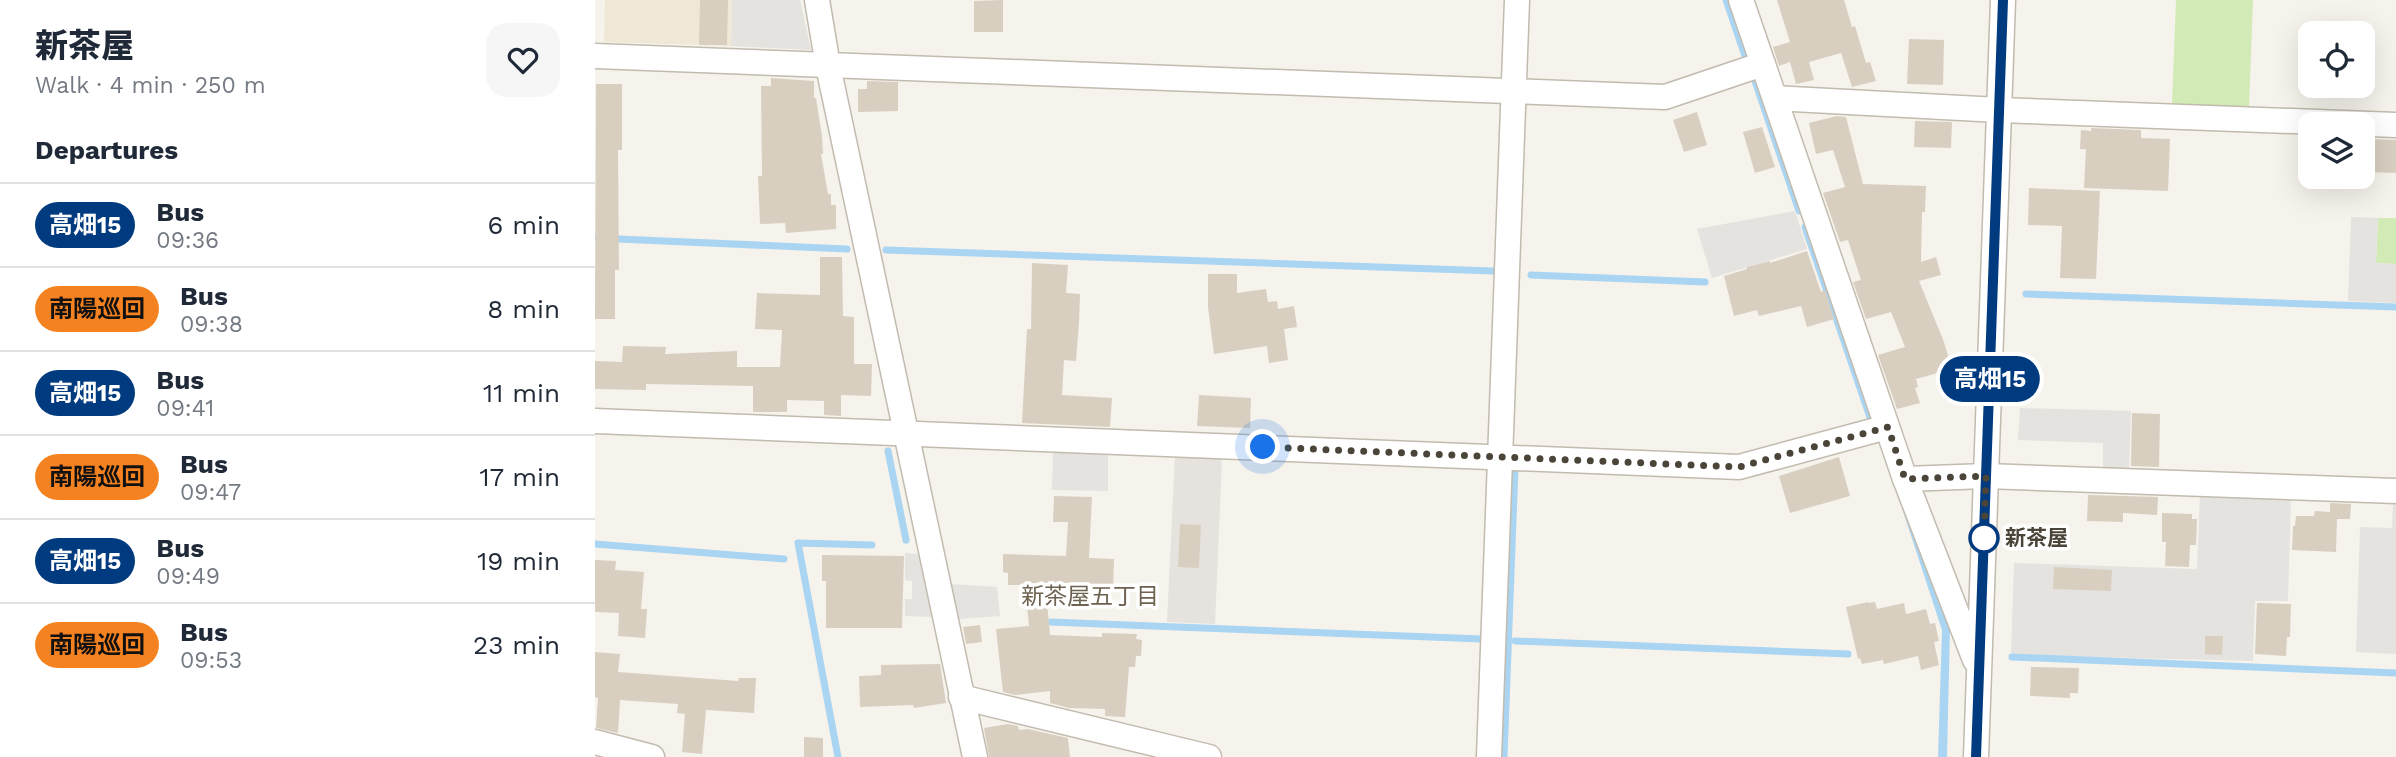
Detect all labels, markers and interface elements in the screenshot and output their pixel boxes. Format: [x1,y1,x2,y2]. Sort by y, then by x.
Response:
map controls [2298,21,2375,189]
button: locate [2298,21,2375,98]
button: heart [486,23,560,97]
text: 新茶屋 [35,26,134,65]
text: Walk · 4 min · 250 m [35,72,266,99]
button: layers [2298,112,2375,189]
text: Departures [35,135,178,165]
text: Bus [156,197,204,227]
text: 6 min [488,210,560,240]
text: 高畑15 [49,211,121,239]
text: 09:36 [156,227,219,254]
text: Bus [180,281,228,311]
text: 8 min [487,294,560,324]
text: 南陽巡回 [49,295,145,323]
text: 09:38 [180,311,243,338]
line badge: 高畑15 [1941,356,2039,402]
text: Bus [156,365,204,395]
text: 高畑15 [1954,365,2026,393]
text: 11 min [483,378,560,408]
text: 高畑15 [49,379,121,407]
text: 09:41 [156,395,214,422]
your location [1245,429,1280,464]
text: Bus [180,449,228,479]
text: 17 min [479,462,560,492]
text: 南陽巡回 [49,463,145,491]
text: 09:47 [180,479,241,506]
marker: 新茶屋 [1969,523,1999,553]
place label: 新茶屋 [2005,525,2068,550]
text: Bus [156,533,204,563]
text: 19 min [477,546,560,576]
text: 高畑15 [49,547,121,575]
text: 09:49 [156,563,220,590]
district label: 新茶屋五丁目 [1021,583,1159,610]
text: Bus [180,617,228,647]
text: 23 min [473,630,560,660]
text: 南陽巡回 [49,631,145,659]
text: 09:53 [180,647,242,674]

